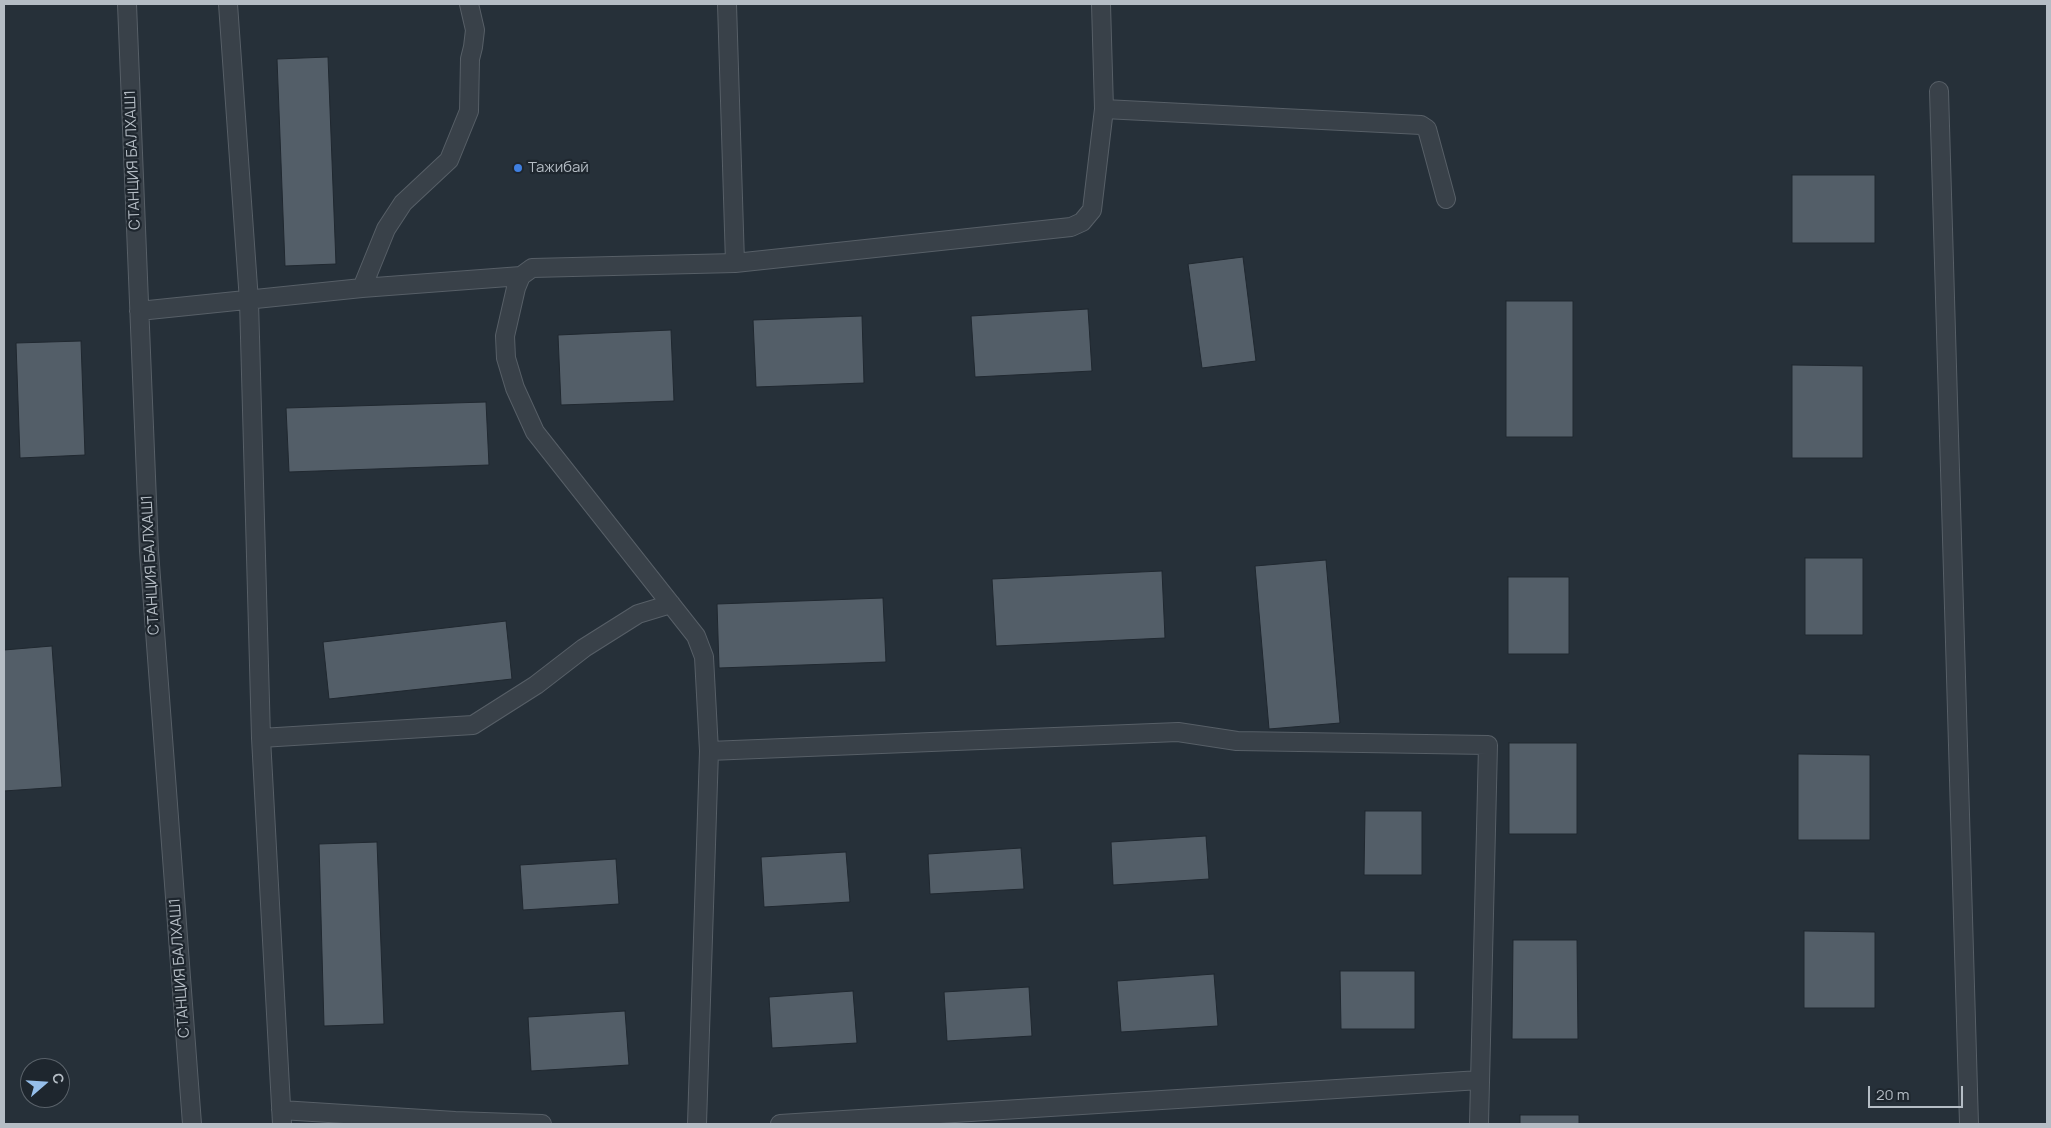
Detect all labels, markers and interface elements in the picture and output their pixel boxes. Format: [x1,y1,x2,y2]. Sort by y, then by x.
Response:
street label: СТАНЦИЯ БАЛХАШ1 [122,90,144,230]
place label: Тажибай [528,159,589,177]
marker: Тажибай [512,162,524,174]
street label: СТАНЦИЯ БАЛХАШ1 [138,495,164,635]
street label: СТАНЦИЯ БАЛХАШ1 [166,898,194,1038]
north arrow [20,1058,70,1108]
text: С [48,1070,69,1086]
scale bar [1871,1076,1966,1108]
text: 20 m [1876,1084,1909,1105]

